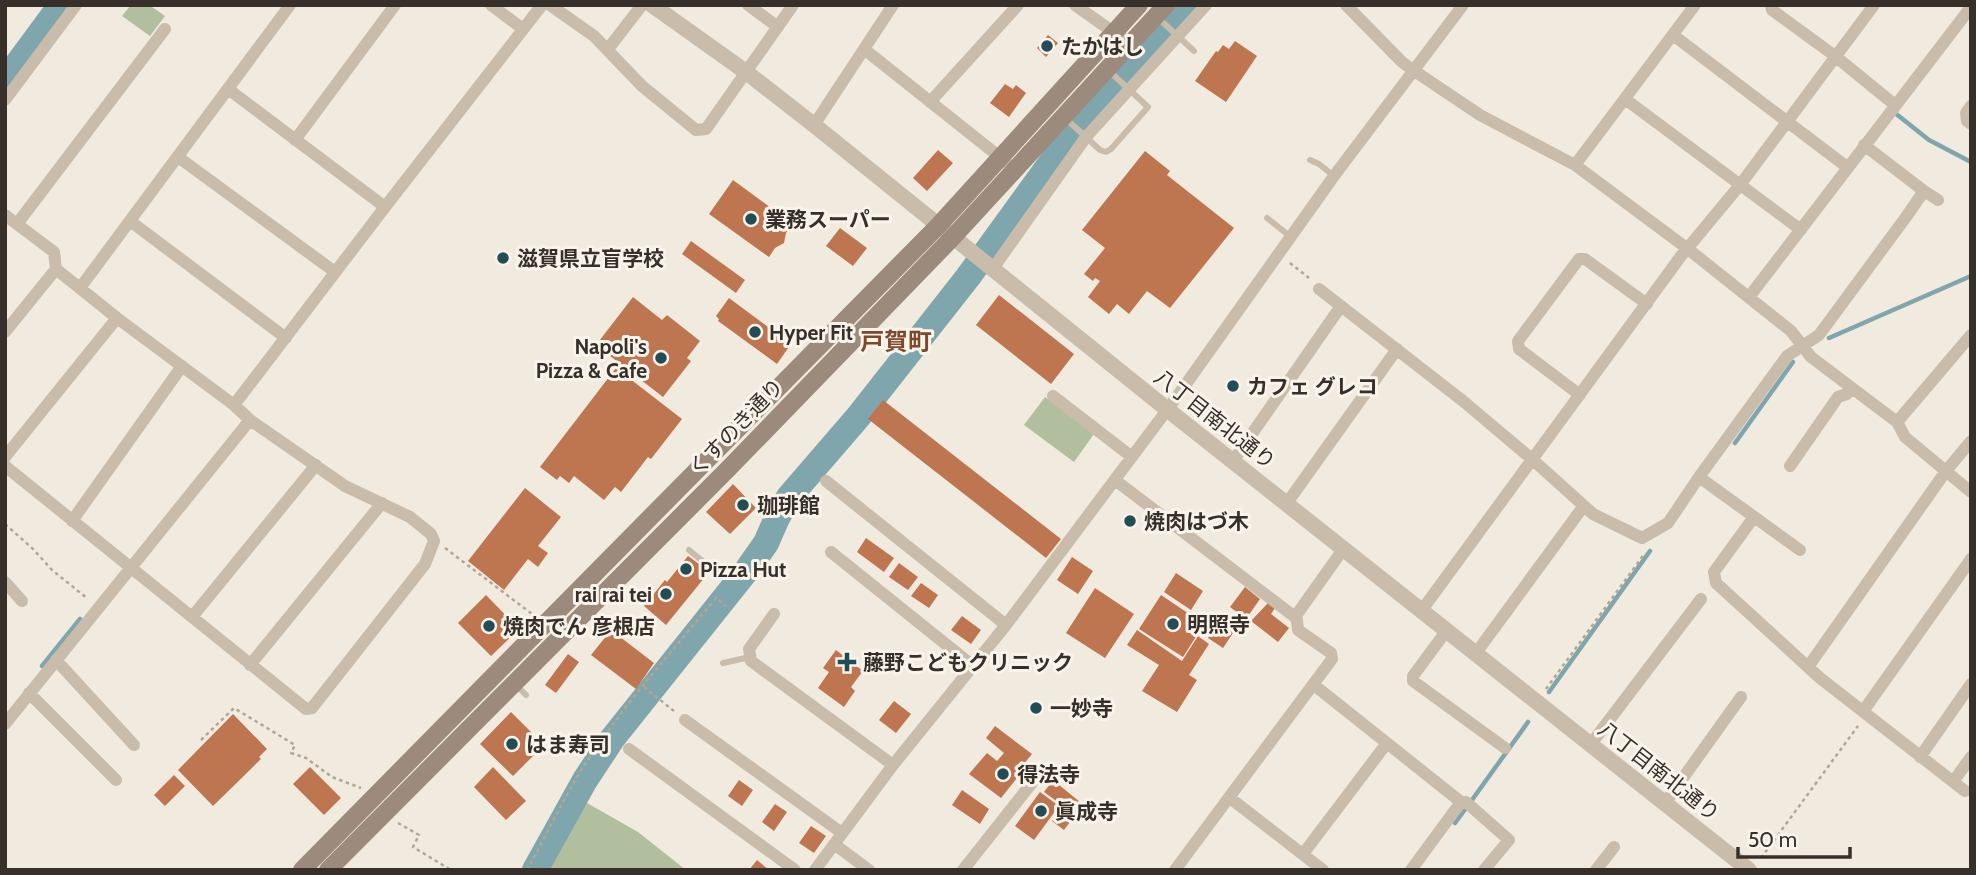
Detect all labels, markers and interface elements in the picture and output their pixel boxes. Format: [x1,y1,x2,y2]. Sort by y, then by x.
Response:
place label: たかはし [1061,34,1144,59]
marker: たかはし [1039,38,1055,54]
place label: 業務スーパー [765,207,891,232]
marker: 業務スーパー [743,211,759,227]
place label: 滋賀県立盲学校 [517,246,664,271]
marker: 滋賀県立盲学校 [495,250,511,266]
place label: Hyper Fit [769,320,853,345]
marker: Hyper Fit [747,324,763,340]
district label: 戸賀町 [860,327,932,356]
place label: Napoli's Pizza & Cafe [536,334,647,383]
marker: Napoli's Pizza & Cafe [653,350,669,366]
street label: 八丁目南北通り [1149,364,1281,474]
street label: くすのき通り [683,373,789,481]
place label: カフェ グレコ [1247,374,1378,399]
marker: カフェ グレコ [1225,378,1241,394]
place label: 珈琲館 [757,493,820,518]
marker: 珈琲館 [735,497,751,513]
place label: 焼肉はづ木 [1144,509,1249,534]
marker: 焼肉はづ木 [1122,513,1138,529]
place label: Pizza Hut [700,557,786,582]
marker: Pizza Hut [678,561,694,577]
place label: rai rai tei [575,582,652,607]
marker: rai rai tei [658,586,674,602]
place label: 明照寺 [1187,612,1250,637]
place label: 焼肉でん 彦根店 [503,614,655,639]
marker: 明照寺 [1165,616,1181,632]
marker: 焼肉でん 彦根店 [481,618,497,634]
place label: 藤野こどもクリニック [863,650,1073,675]
marker: 藤野こどもクリニック [837,652,857,672]
place label: 一妙寺 [1050,696,1113,721]
marker: 一妙寺 [1028,700,1044,716]
street label: 八丁目南北通り [1593,716,1725,826]
place label: はま寿司 [526,732,610,757]
marker: はま寿司 [504,736,520,752]
place label: 得法寺 [1017,762,1080,787]
marker: 得法寺 [995,766,1011,782]
place label: 眞成寺 [1055,799,1118,824]
marker: 眞成寺 [1033,803,1049,819]
scale bar [1738,816,1850,860]
text: 50 m [1748,827,1797,852]

